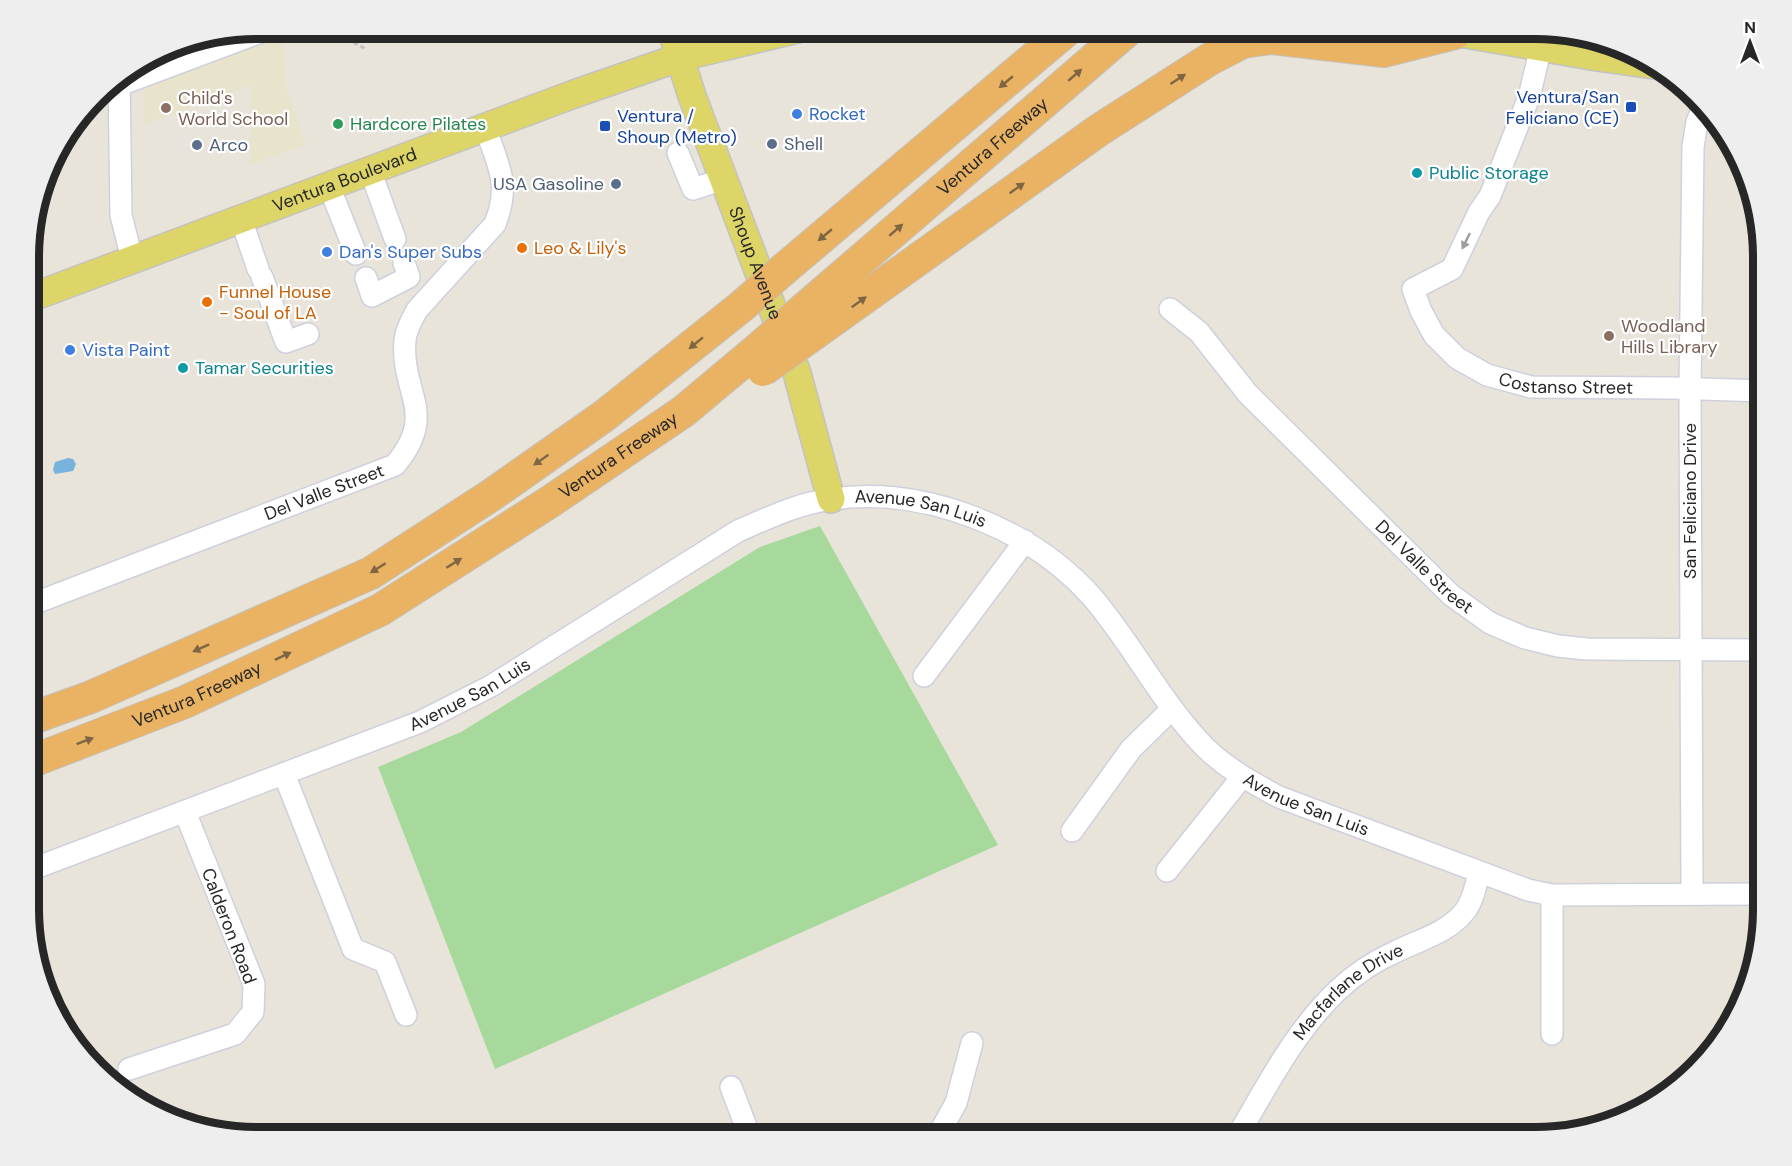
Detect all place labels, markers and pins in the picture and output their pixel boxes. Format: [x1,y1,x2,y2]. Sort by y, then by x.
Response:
place label: Ventura/San Feliciano (CE) [1506,85,1619,130]
place label: Child's World School [178,86,288,131]
marker: Ventura/San Feliciano (CE) [1624,100,1638,114]
marker: Child's World School [159,101,173,115]
place label: Rocket [809,102,866,126]
place label: Ventura / Shoup (Metro) [617,104,737,149]
marker: Rocket [790,107,804,121]
place label: Hardcore Pilates [350,112,486,136]
marker: Hardcore Pilates [331,117,345,131]
marker: Ventura / Shoup (Metro) [598,119,612,133]
place label: Shell [784,132,823,156]
place label: Arco [209,133,248,157]
marker: Shell [765,137,779,151]
marker: Arco [190,138,204,152]
place label: Public Storage [1429,161,1549,185]
marker: Public Storage [1410,166,1424,180]
place label: USA Gasoline [493,172,604,196]
marker: USA Gasoline [609,177,623,191]
place label: Leo & Lily's [534,236,627,260]
place label: Dan's Super Subs [339,240,482,264]
marker: Leo & Lily's [515,241,529,255]
marker: Dan's Super Subs [320,245,334,259]
place label: Funnel House - Soul of LA [219,280,331,325]
marker: Funnel House - Soul of LA [200,295,214,309]
place label: Woodland Hills Library [1621,314,1718,359]
marker: Woodland Hills Library [1602,329,1616,343]
place label: Vista Paint [82,338,170,362]
marker: Vista Paint [63,343,77,357]
place label: Tamar Securities [195,356,334,380]
marker: Tamar Securities [176,361,190,375]

